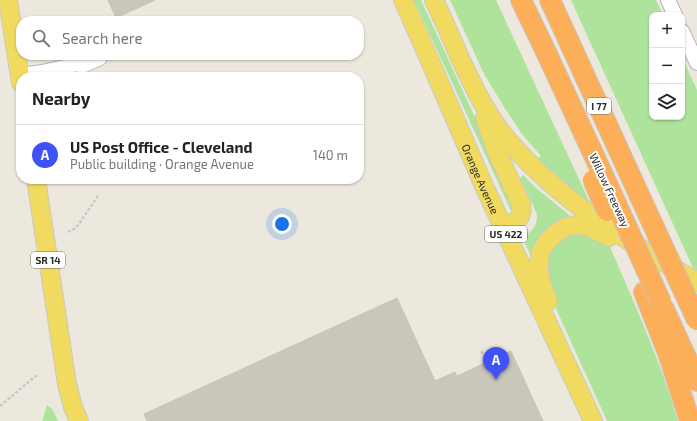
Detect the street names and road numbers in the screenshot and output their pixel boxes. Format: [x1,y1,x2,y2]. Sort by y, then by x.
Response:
road number: I 77 [587,98,611,114]
street label: Orange Avenue [460,142,502,216]
street label: Willow Freeway [587,151,633,229]
road number: US 422 [485,226,527,242]
road number: SR 14 [31,252,65,268]

